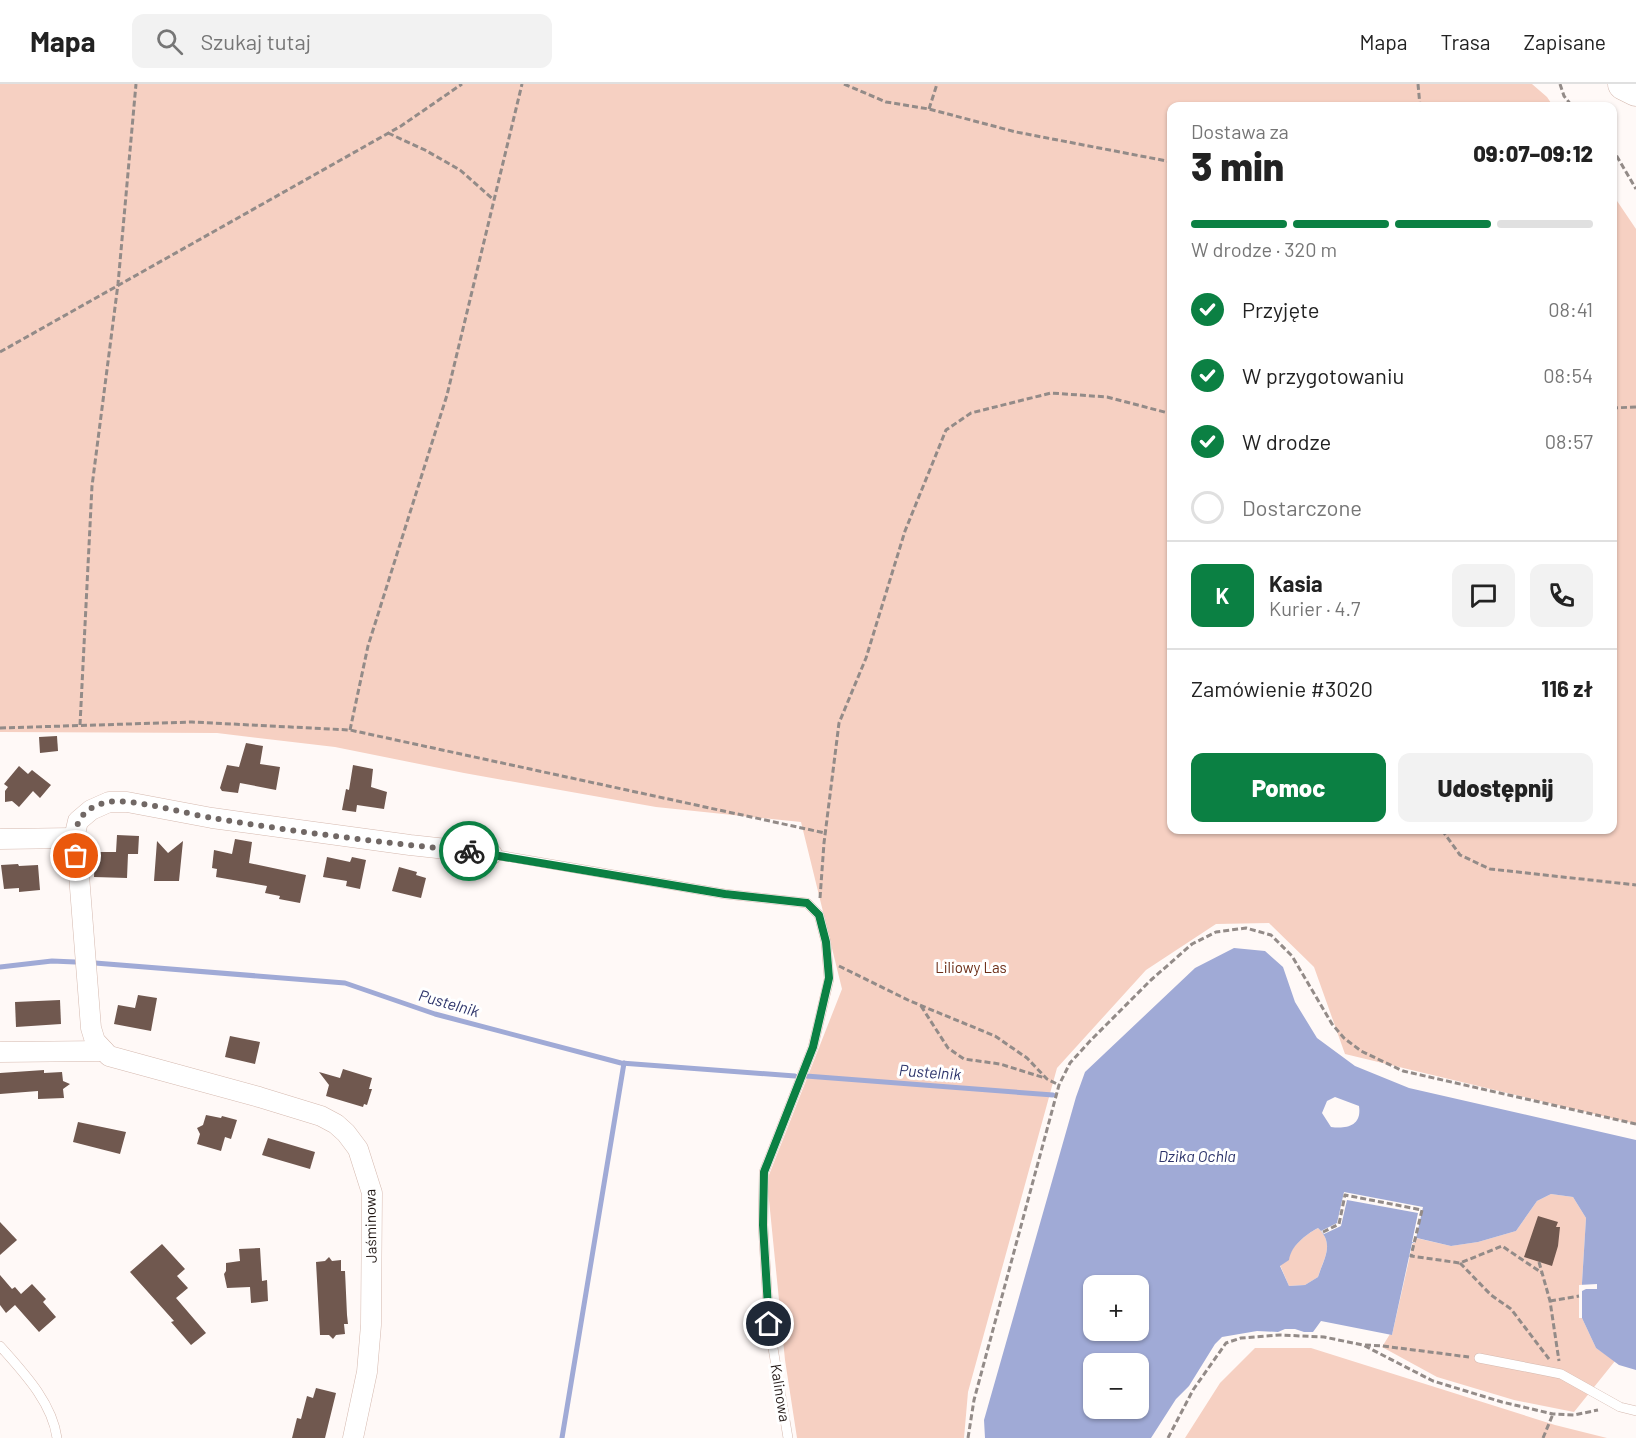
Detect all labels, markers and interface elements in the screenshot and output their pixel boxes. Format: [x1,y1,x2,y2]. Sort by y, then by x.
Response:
search box [132,14,552,68]
text: Mapa [30,24,96,58]
icon: search [153,25,186,58]
text: Szukaj tutaj [201,28,311,54]
text: Mapa [1360,29,1408,54]
text: Trasa [1441,29,1491,54]
text: Zapisane [1524,29,1606,54]
text: Dostawa za [1191,119,1289,143]
text: 09:07–09:12 [1473,140,1593,166]
text: 3 min [1191,142,1284,189]
text: W drodze · 320 m [1191,237,1337,261]
icon: check [1191,293,1224,326]
text: Przyjęte [1242,296,1319,322]
text: 08:41 [1548,297,1593,321]
icon: check [1191,359,1224,392]
text: W przygotowaniu [1242,362,1404,388]
text: 08:54 [1543,363,1593,387]
icon: check [1191,425,1224,458]
text: W drodze [1242,428,1331,454]
text: 08:57 [1545,429,1593,453]
text: Dostarczone [1242,494,1362,520]
button: chat [1452,564,1515,627]
button: phone [1530,564,1593,627]
text: Kasia [1269,570,1323,596]
text: K [1216,582,1229,608]
text: Kurier · 4.7 [1269,596,1361,620]
text: Zamówienie #3020 [1191,675,1373,701]
text: 116 zł [1541,675,1593,701]
button: Pomoc [1191,753,1386,822]
button: Udostępnij [1398,753,1593,822]
courier [439,821,499,881]
pin [50,830,101,881]
icon: bike [453,835,486,868]
icon: bag [59,839,92,872]
park label: Liliowy Las [935,958,1007,976]
water label: Pustelnik [417,985,482,1020]
water label: Pustelnik [898,1060,962,1083]
water label: Dzika Ochla [1158,1146,1236,1165]
street label: Jaśminowa [360,1189,380,1263]
map controls [1083,1275,1149,1419]
button: + [1083,1275,1149,1341]
pin [743,1298,794,1349]
icon: home [752,1307,785,1340]
button: − [1083,1353,1149,1419]
street label: Kalinowa [768,1363,794,1423]

